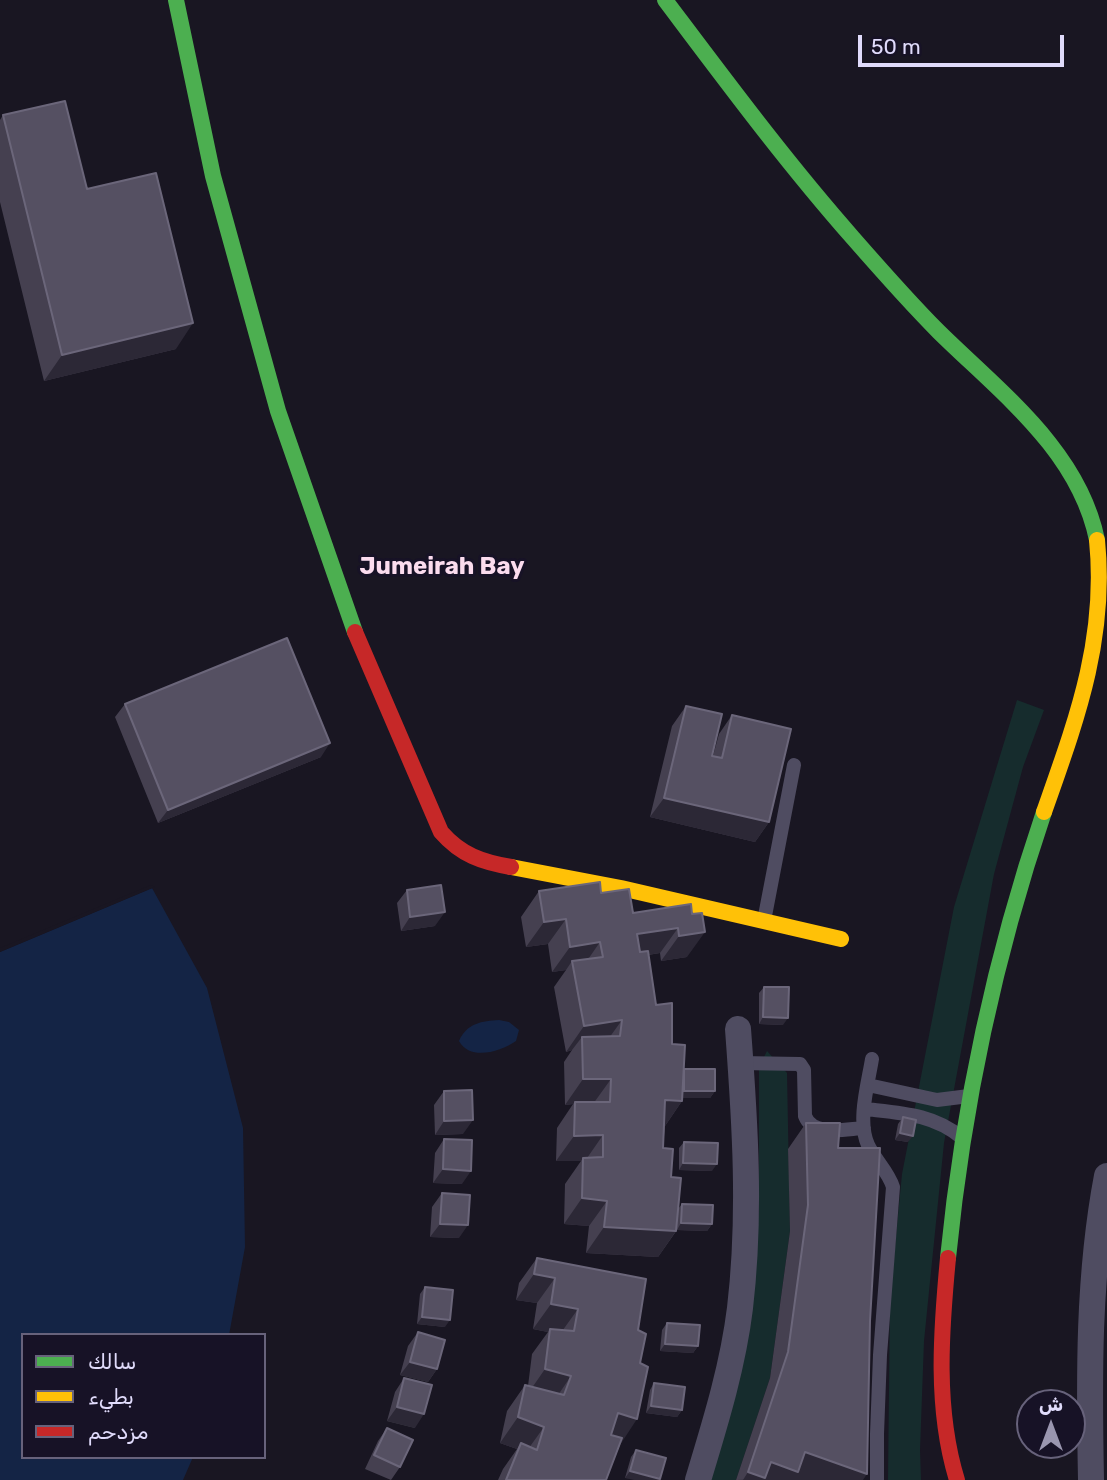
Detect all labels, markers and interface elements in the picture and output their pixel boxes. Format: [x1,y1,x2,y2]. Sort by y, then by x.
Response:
scale bar [862,21,1068,65]
text: 50 m [871,34,921,59]
district label: Jumeirah Bay [359,553,525,581]
legend [21,1333,266,1459]
text: سالك [88,1349,136,1374]
text: بطيء [88,1384,134,1409]
north arrow [1016,1389,1086,1459]
text: ش [1039,1393,1063,1416]
text: مزدحم [88,1419,148,1444]

